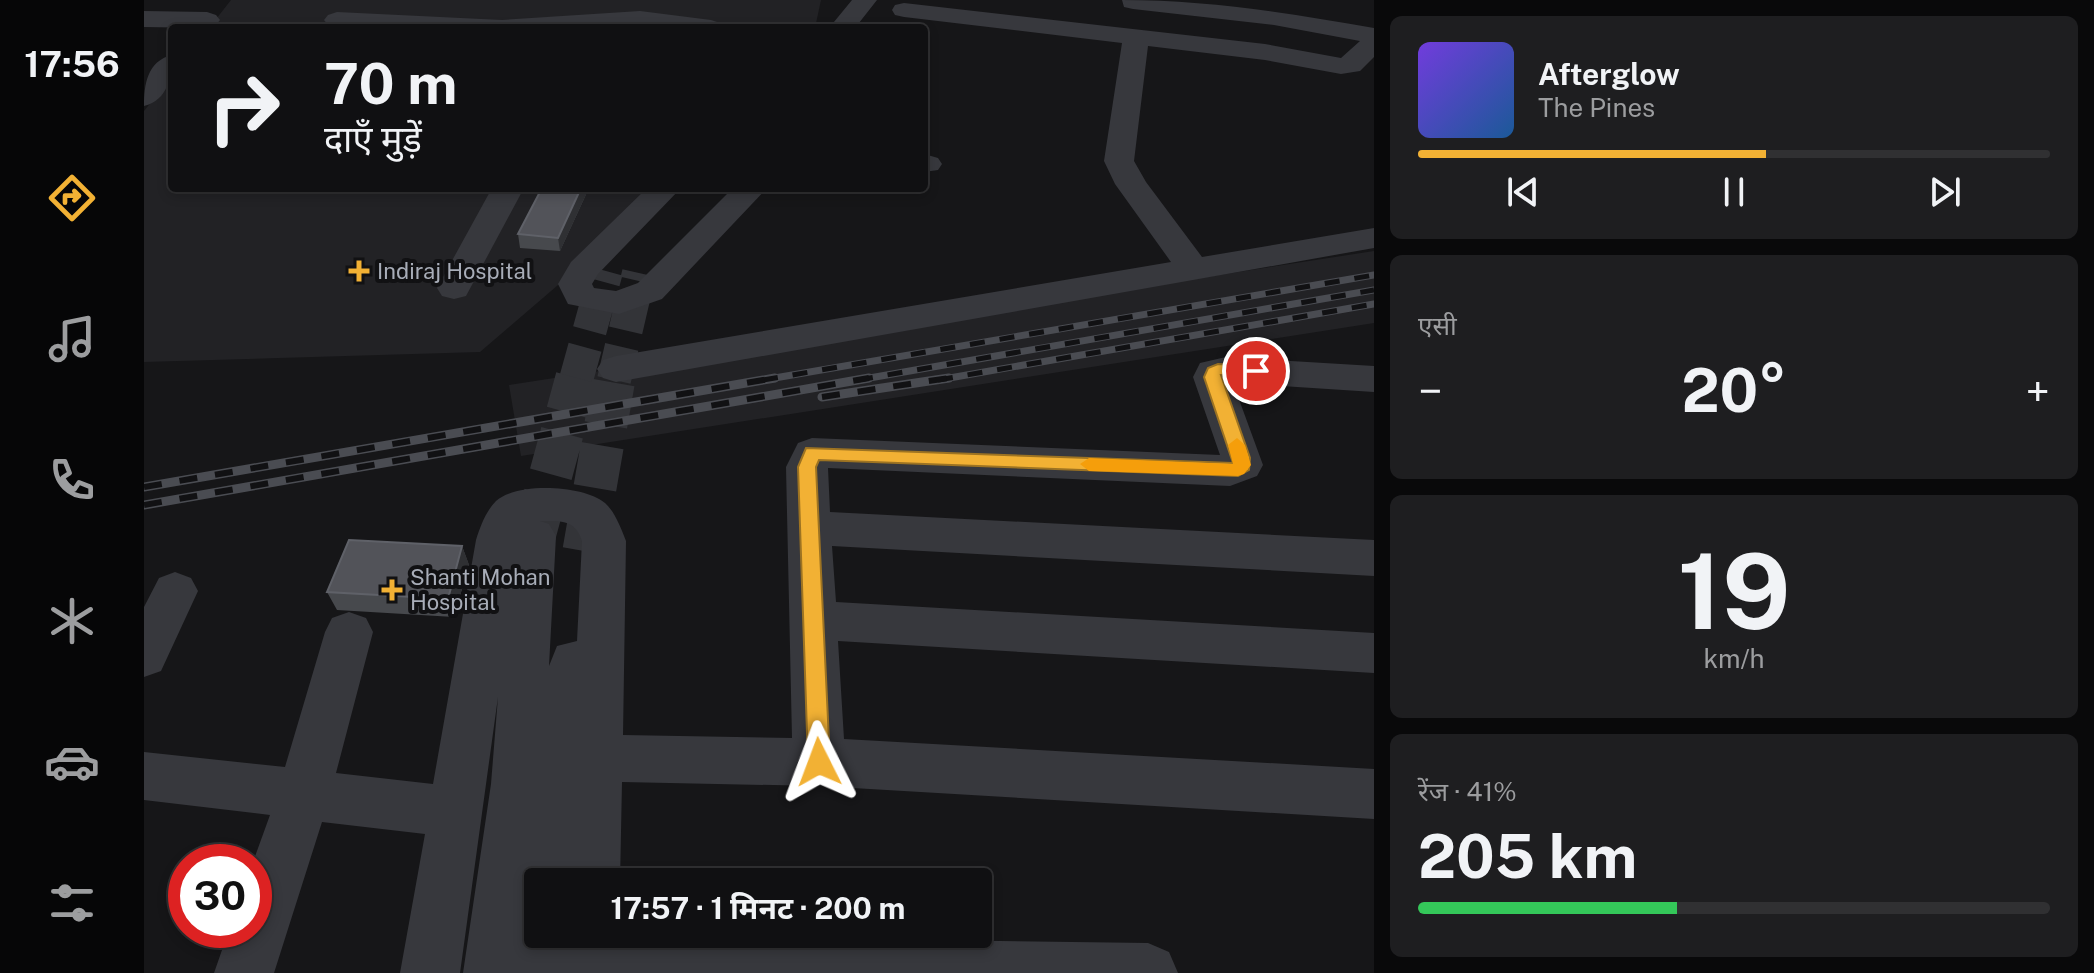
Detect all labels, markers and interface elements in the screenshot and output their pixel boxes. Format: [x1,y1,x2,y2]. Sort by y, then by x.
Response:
text: 17:56 [24,43,120,85]
text: 70 m [324,51,457,117]
icon: right [192,56,296,160]
text: Afterglow [1538,56,1680,92]
text: The Pines [1538,92,1655,123]
text: दाएँ मुड़ें [324,118,422,160]
icon: directions [44,170,100,226]
icon: previous [1501,170,1545,214]
icon: pause [1712,170,1756,214]
icon: next [1923,170,1967,214]
place label: Indiraj Hospital [377,258,532,284]
marker: Indiraj Hospital [348,260,370,282]
text: एसी [1418,310,1457,341]
icon: music [44,311,100,367]
pin [1222,337,1290,405]
icon: arrive [1234,349,1278,393]
text: 20° [1681,355,1787,426]
text: − [1418,365,1442,417]
text: + [2026,365,2050,417]
icon: phone [44,452,100,508]
text: 19 [1677,530,1791,652]
place label: Shanti Mohan Hospital [410,564,550,615]
marker: Shanti Mohan Hospital [381,579,403,601]
icon: climate [44,593,100,649]
text: km/h [1703,643,1765,674]
position arrow [777,720,861,804]
icon: car [44,734,100,790]
text: रेंज · 41% [1418,776,1517,807]
text: 205 km [1418,821,1637,892]
speed limit sign: 30 [168,844,272,948]
icon: filters [44,875,100,931]
text: 17:57 · 1 मिनट · 200 m [611,890,905,926]

